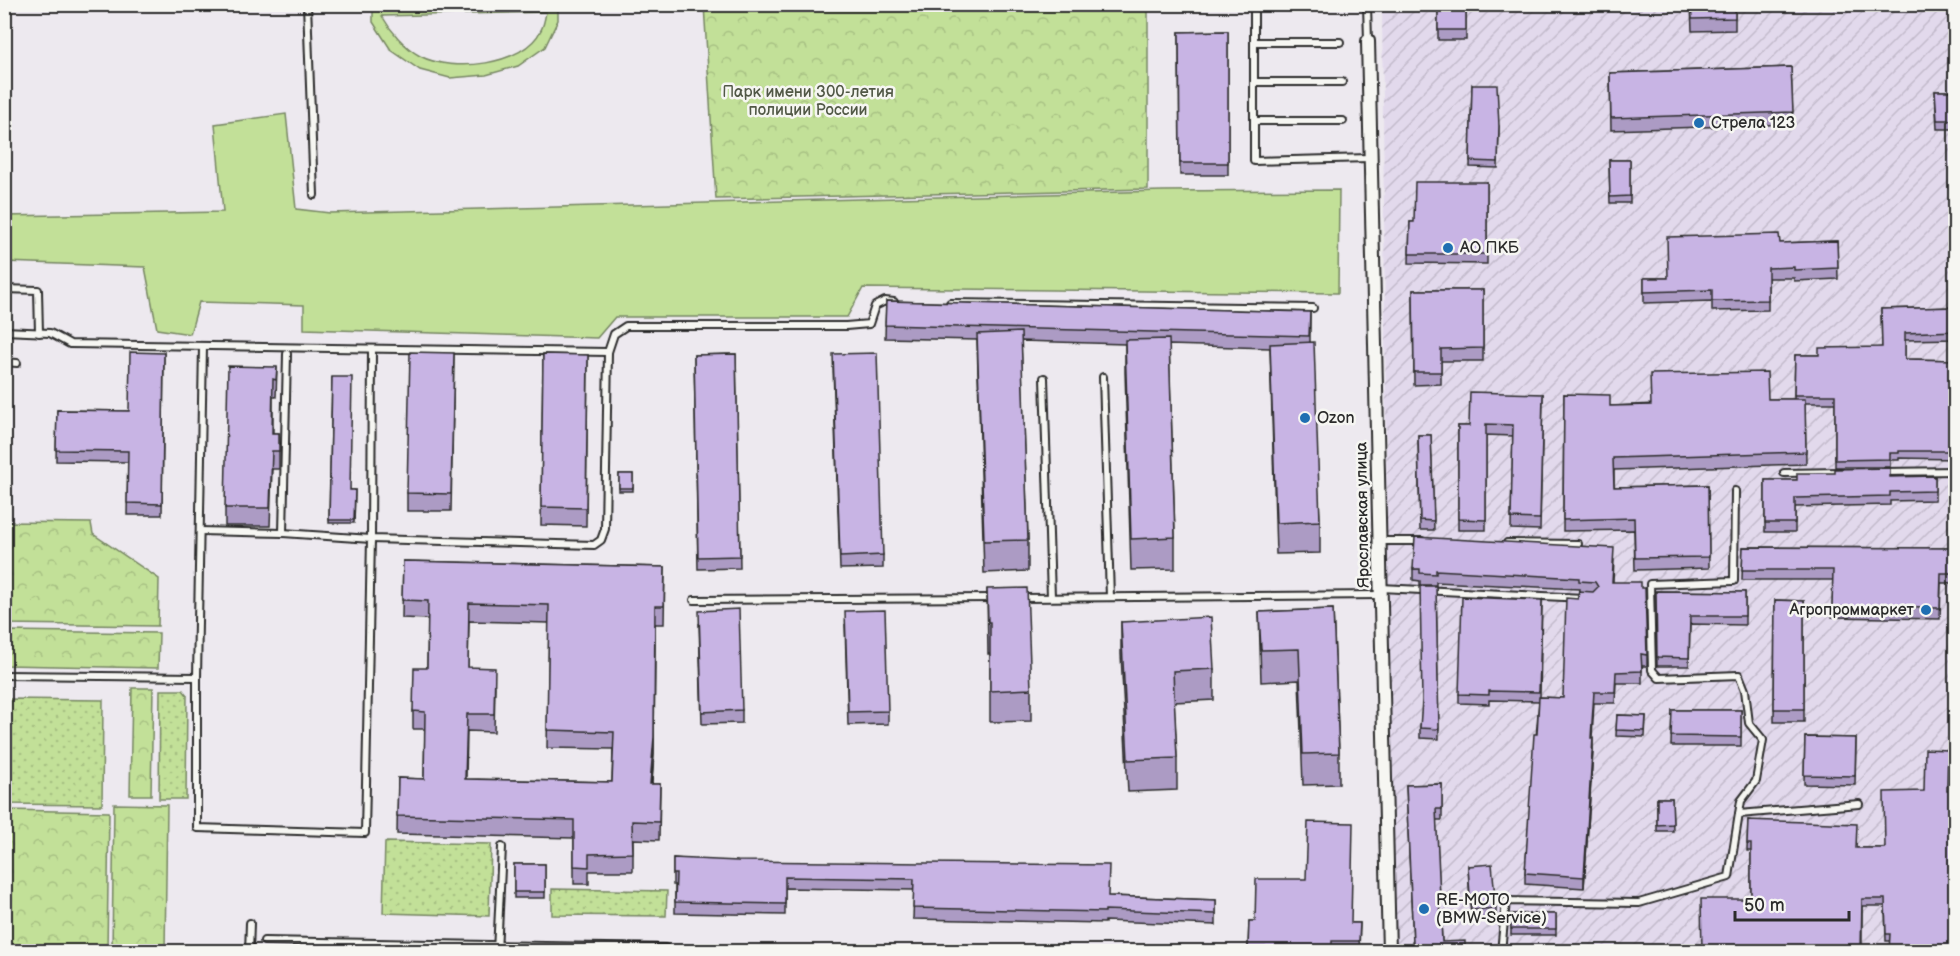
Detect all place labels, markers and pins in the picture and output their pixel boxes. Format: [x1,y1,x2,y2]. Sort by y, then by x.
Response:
place label: Стрела 123 [1711,114,1795,133]
marker: Стрела 123 [1692,116,1706,130]
place label: АО ПКБ [1459,239,1520,258]
marker: АО ПКБ [1441,241,1455,255]
place label: Ozon [1317,409,1355,428]
marker: Ozon [1298,411,1312,425]
place label: Агропроммаркет [1789,601,1915,620]
marker: Агропроммаркет [1919,603,1933,617]
place label: RE-MOTO (BMW-Service) [1436,891,1547,928]
marker: RE-MOTO (BMW-Service) [1417,902,1431,916]

